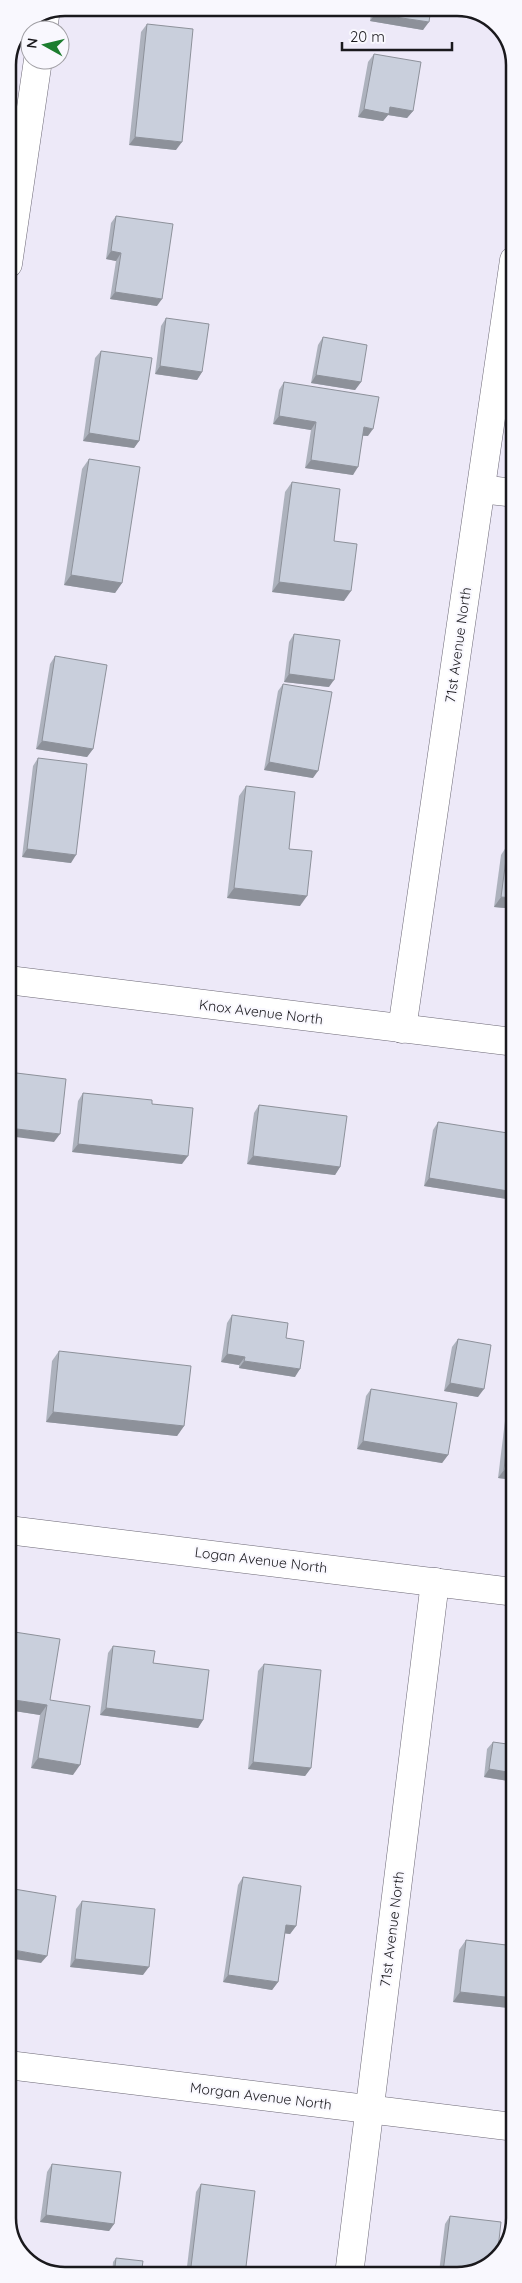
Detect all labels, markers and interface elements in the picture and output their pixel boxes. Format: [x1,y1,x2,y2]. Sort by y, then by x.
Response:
north arrow [20,20,70,70]
scale bar [342,20,452,52]
text: 20 m [350,27,385,46]
text: N [22,37,42,50]
street label: 71st Avenue North [441,586,475,704]
street label: Knox Avenue North [198,995,324,1029]
street label: Logan Avenue North [194,1543,328,1577]
street label: 71st Avenue North [376,1870,408,1988]
street label: Morgan Avenue North [189,2078,333,2114]

